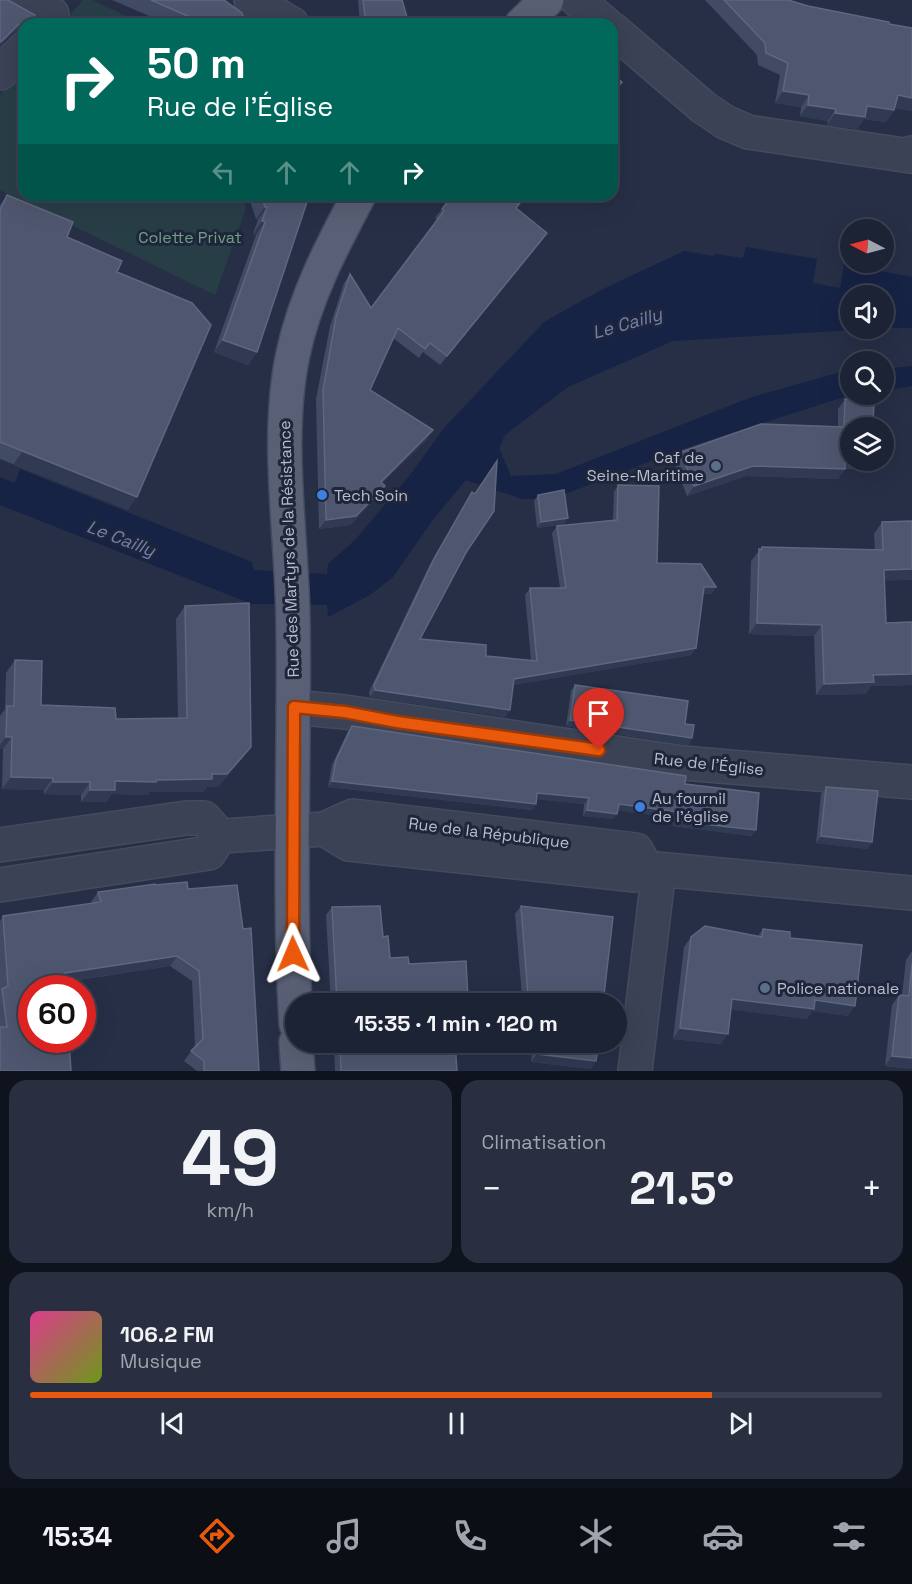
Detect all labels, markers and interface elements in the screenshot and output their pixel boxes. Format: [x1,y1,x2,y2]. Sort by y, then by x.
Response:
text: 50 m [147,37,246,90]
icon: right [48,42,126,120]
text: Rue de l'Église [147,89,333,124]
icon: left [207,156,240,189]
icon: ahead [270,156,303,189]
icon: ahead [333,156,366,189]
icon: right [396,156,429,189]
north arrow [840,219,894,273]
map controls [840,219,894,471]
park label: Colette Privat [138,227,242,248]
button: sound [840,285,894,339]
water label: Le Cailly [590,302,665,344]
button: search [840,351,894,405]
button: layers [840,417,894,471]
street label: Rue des Martyrs de la Résistance [274,420,304,678]
place label: Caf de Seine-Maritime [587,447,704,486]
marker: Caf de Seine-Maritime [709,459,723,473]
place label: Tech Soin [334,485,408,506]
marker: Tech Soin [315,488,329,502]
water label: Le Cailly [84,515,159,562]
pin [573,688,624,750]
icon: arrive [582,697,615,730]
street label: Rue de l'Église [653,748,765,780]
place label: Au fournil de l'église [652,788,729,827]
marker: Au fournil de l'église [633,800,647,814]
street label: Rue de la République [407,813,571,853]
position arrow [261,922,325,986]
speed limit sign: 60 [18,975,96,1053]
place label: Police nationale [777,978,899,999]
marker: Police nationale [758,981,772,995]
text: 15:35 · 1 min · 120 m [354,1009,558,1037]
text: 49 [181,1108,279,1208]
text: Climatisation [482,1129,606,1155]
text: 21.5° [629,1160,734,1217]
text: − [482,1168,502,1210]
text: + [862,1168,882,1210]
text: km/h [206,1197,254,1223]
text: 106.2 FM [120,1320,214,1348]
text: Musique [120,1348,202,1374]
icon: previous [156,1407,189,1440]
icon: pause [440,1407,473,1440]
icon: next [724,1407,757,1440]
icon: directions [196,1515,238,1557]
icon: music [323,1515,365,1557]
icon: phone [449,1515,491,1557]
icon: climate [575,1515,617,1557]
icon: car [702,1515,744,1557]
icon: filters [828,1515,870,1557]
text: 15:34 [42,1519,112,1554]

